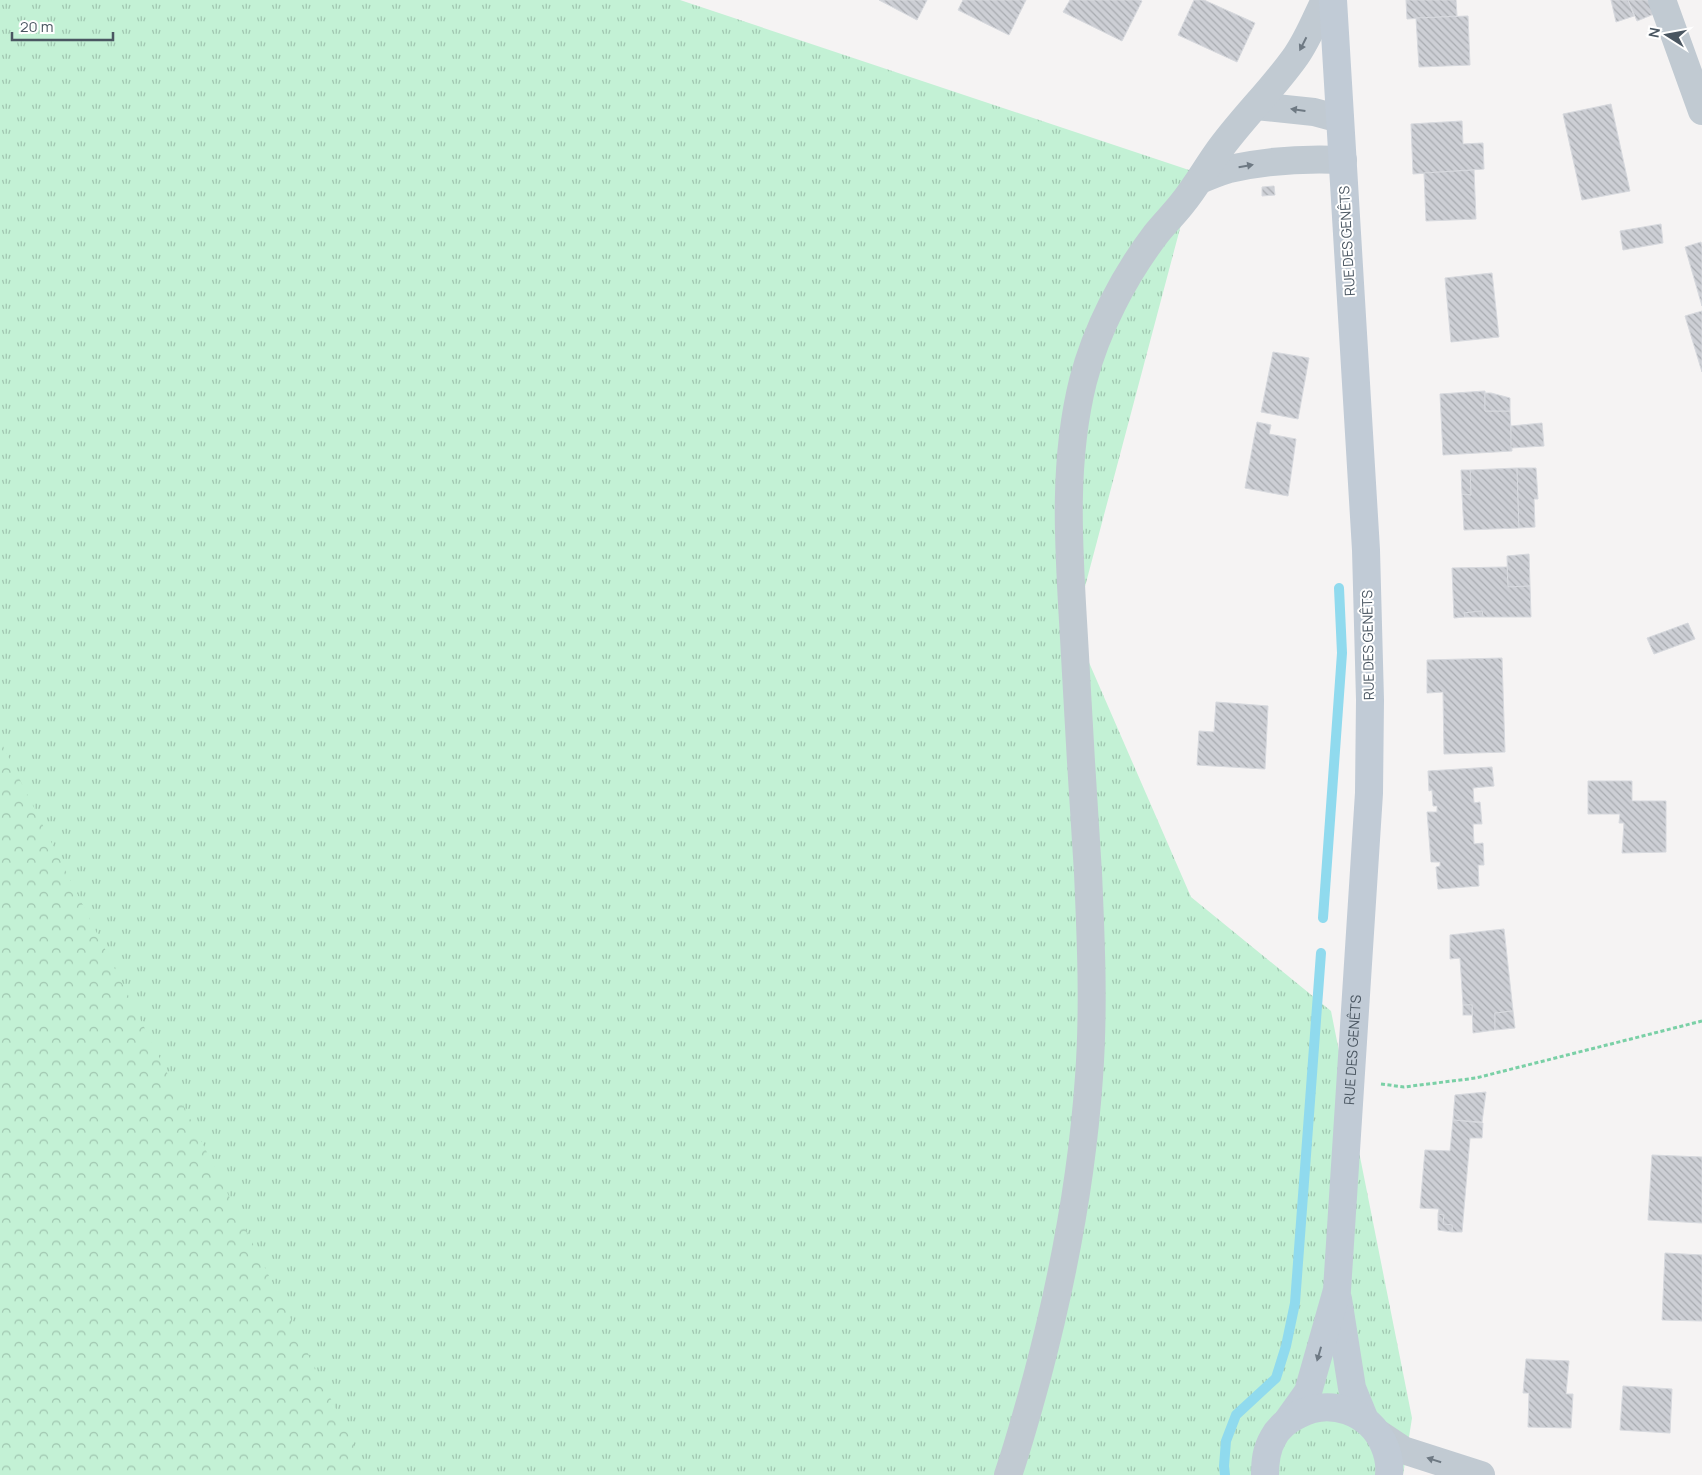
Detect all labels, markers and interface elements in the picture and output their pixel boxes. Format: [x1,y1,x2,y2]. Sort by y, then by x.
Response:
scale bar [12,10,114,42]
north arrow [1642,10,1692,60]
text: 20 m [20,16,53,37]
text: N [1643,26,1664,39]
one-way arrow [1299,36,1307,51]
one-way arrow [1290,106,1306,114]
one-way arrow [1239,162,1255,170]
street label: RUE DES GENÊTS [1334,185,1359,297]
street label: RUE DES GENÊTS [1357,589,1378,700]
street label: RUE DES GENÊTS [1339,994,1365,1106]
one-way arrow [1314,1346,1322,1361]
one-way arrow [1427,1456,1442,1463]

